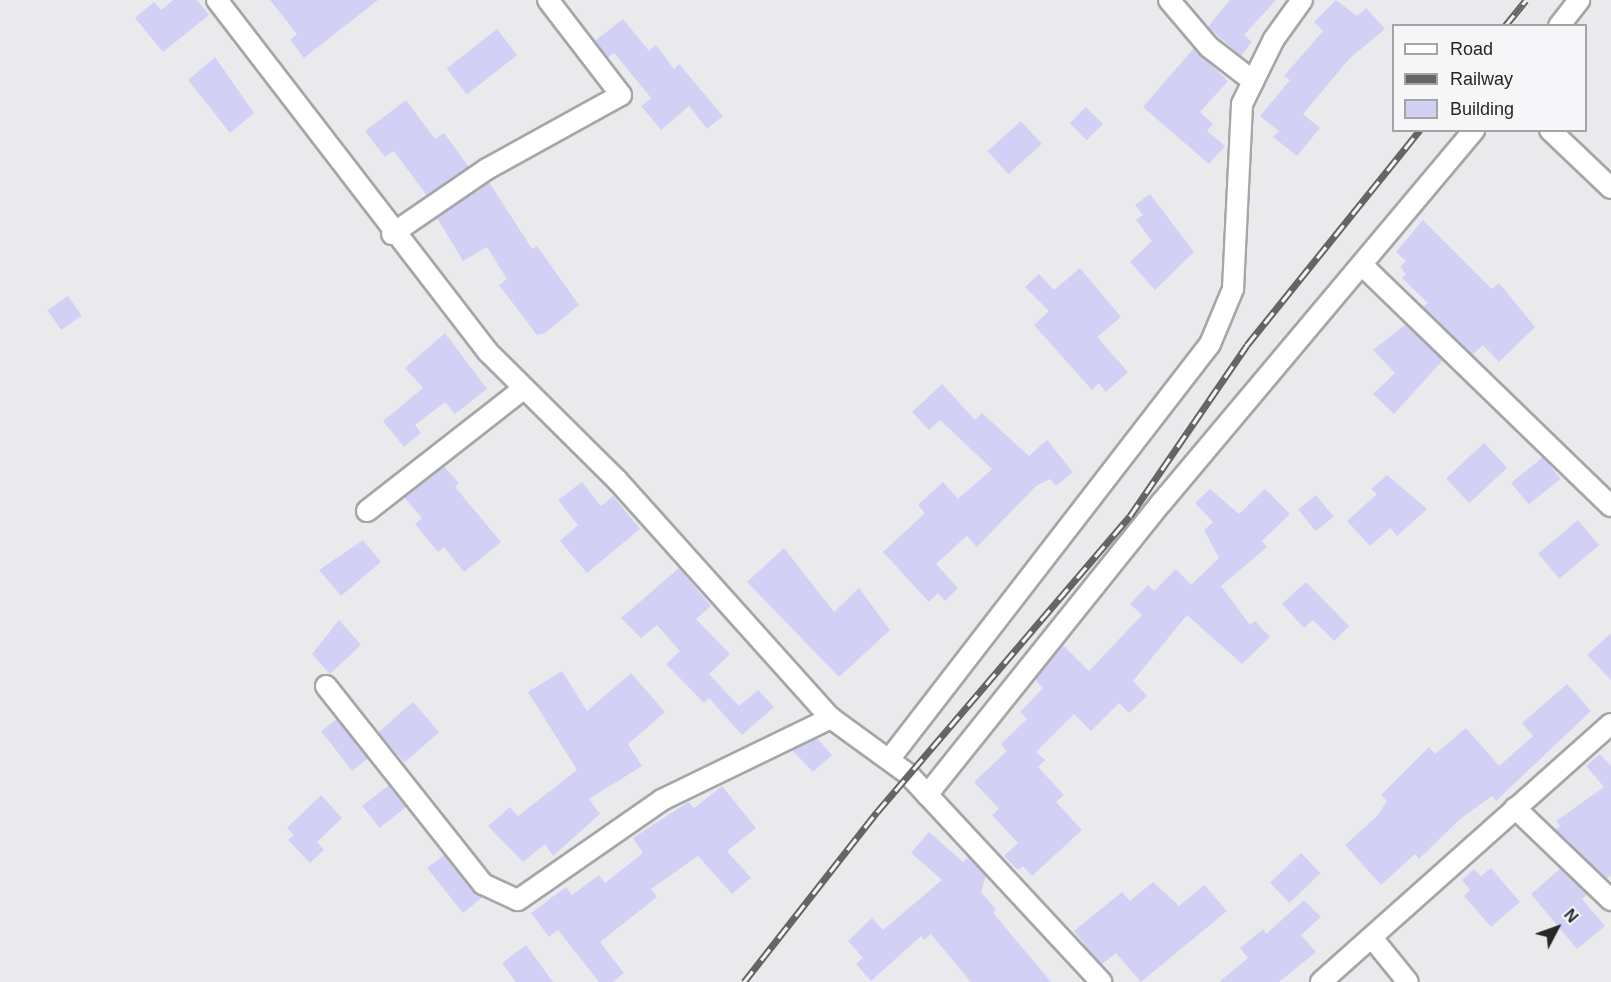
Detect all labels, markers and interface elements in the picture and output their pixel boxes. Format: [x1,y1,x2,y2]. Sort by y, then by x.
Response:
legend [1392,24,1587,132]
text: Road [1450,39,1493,59]
text: Railway [1450,69,1513,89]
text: Building [1450,99,1514,119]
north arrow [1527,898,1587,958]
text: N [1561,906,1581,926]

